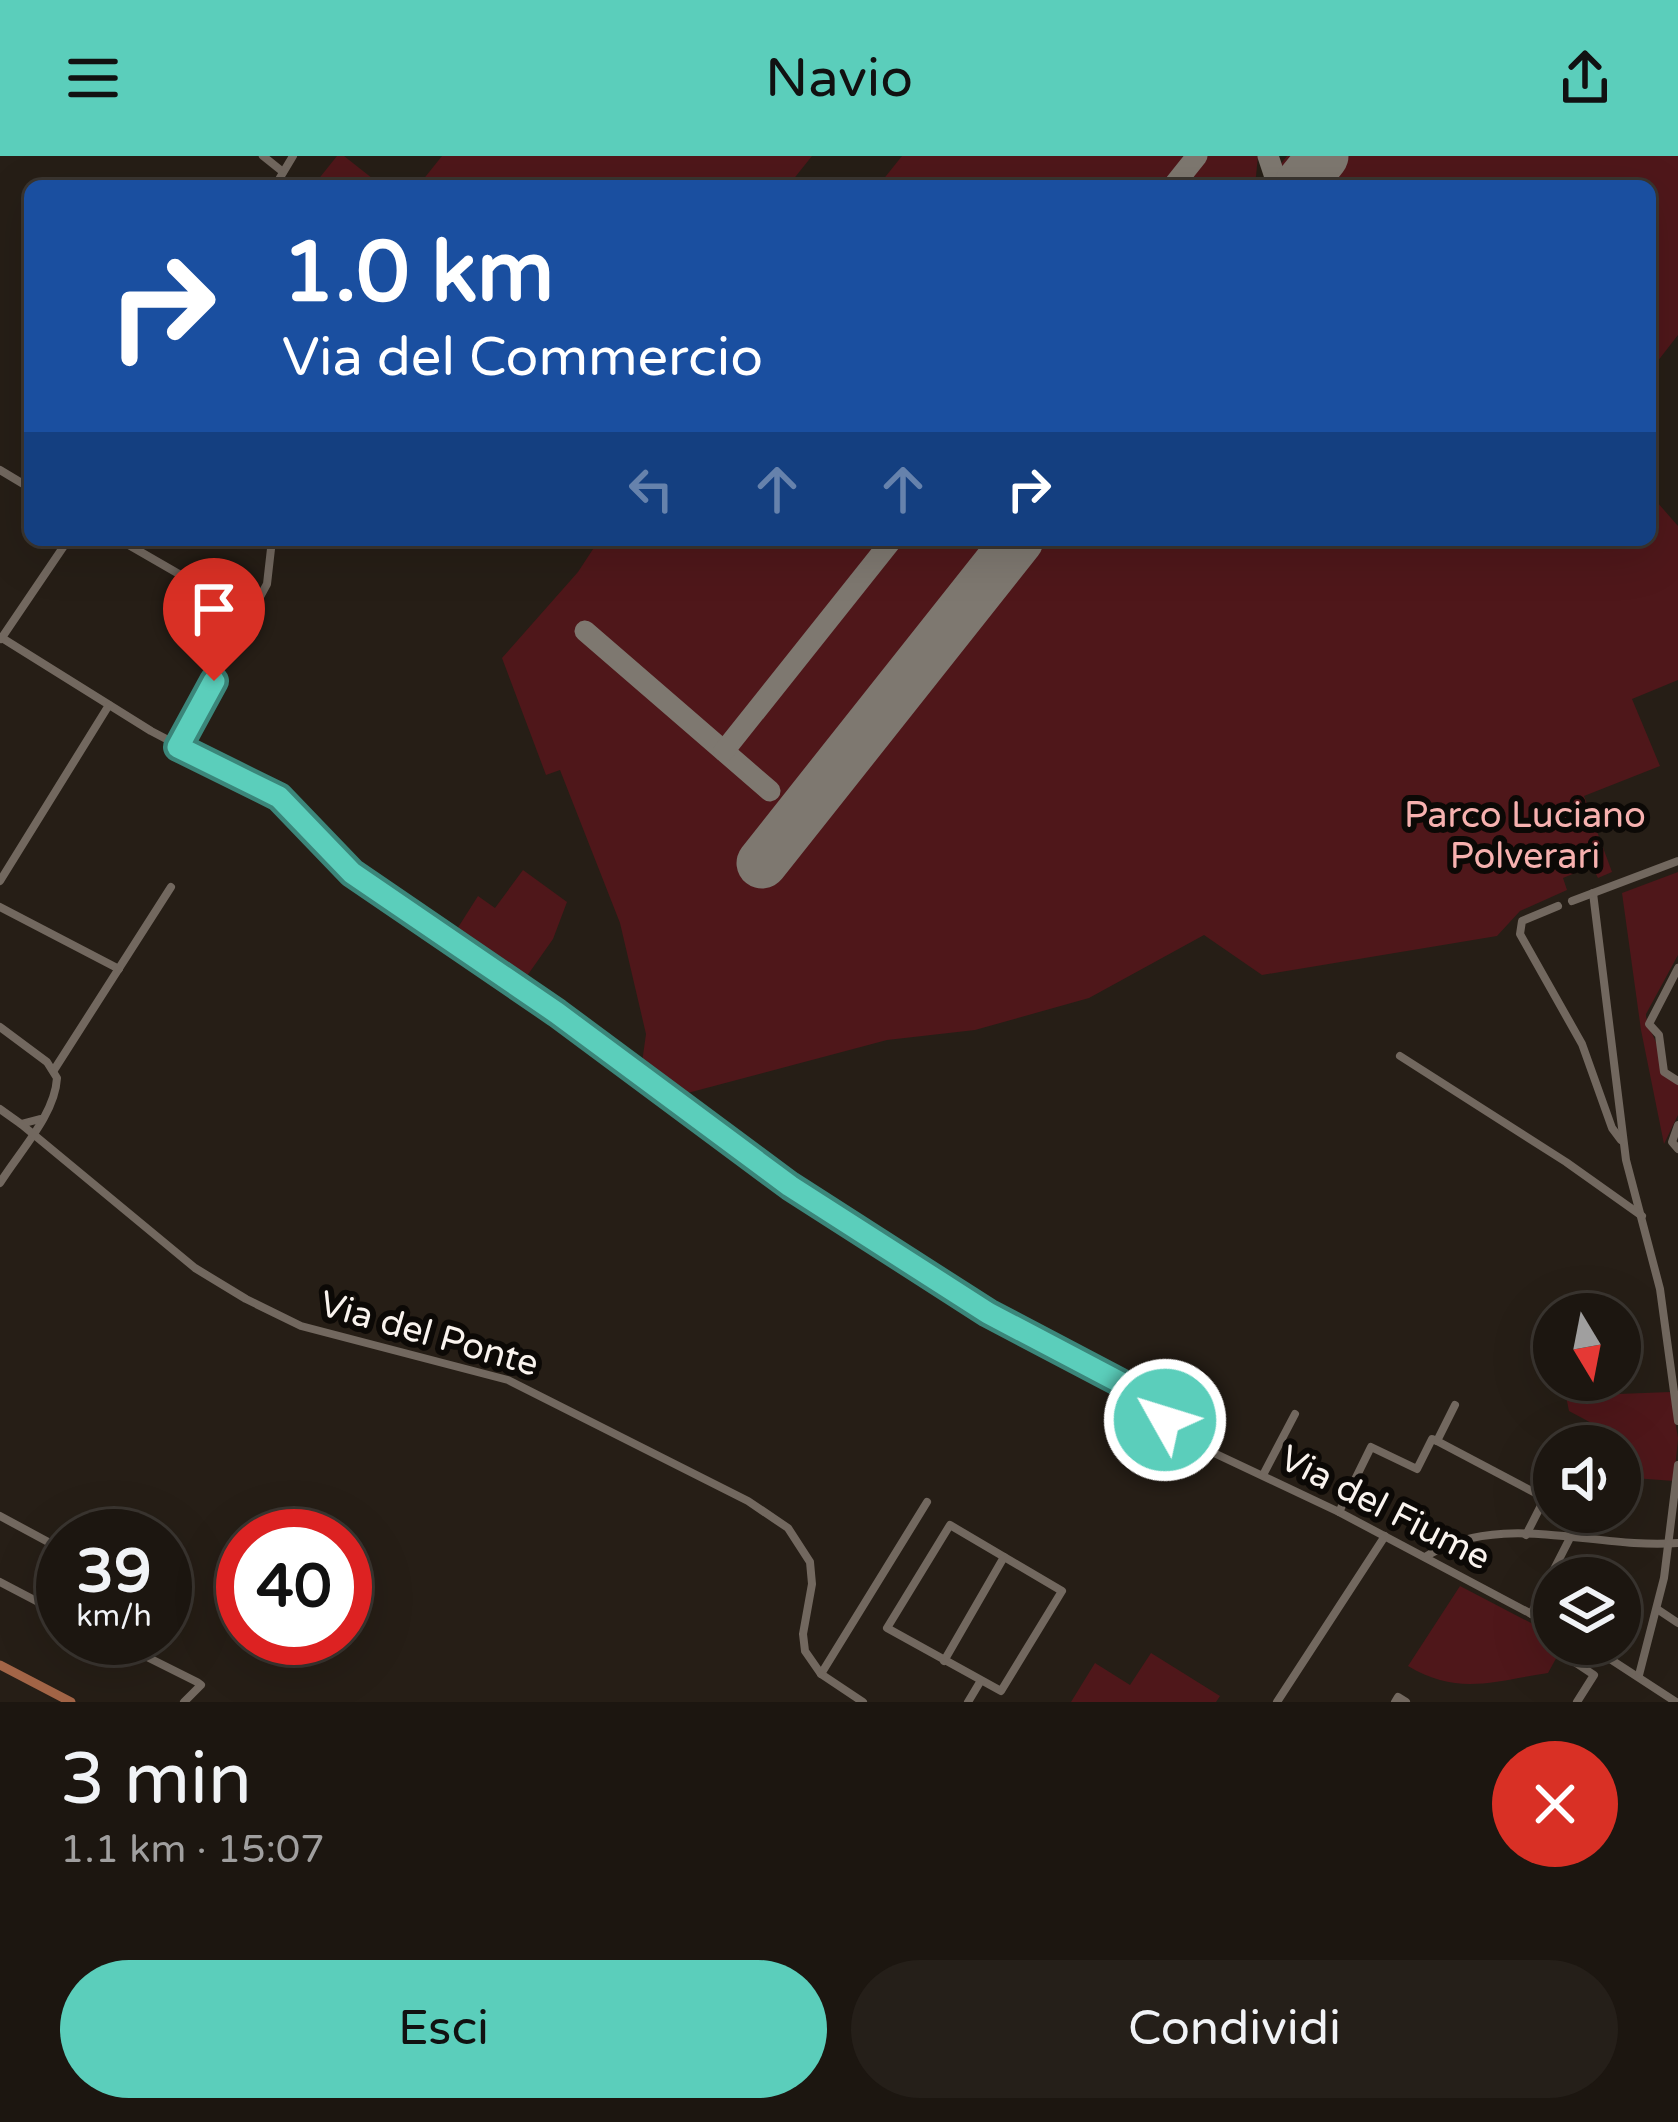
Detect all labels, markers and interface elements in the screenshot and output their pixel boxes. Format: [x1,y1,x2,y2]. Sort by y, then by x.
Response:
icon: menu [60,45,126,111]
icon: share [1552,45,1618,111]
text: Navio [765,46,913,111]
text: 1.0 km [282,223,554,324]
icon: right [84,228,240,384]
text: Via del Commercio [282,325,763,390]
icon: left [618,456,684,522]
icon: ahead [744,456,810,522]
icon: ahead [870,456,936,522]
icon: right [996,456,1062,522]
pin [163,558,265,681]
icon: arrive [181,576,247,642]
park label: Parco Luciano Polverari [1404,794,1646,878]
street label: Via del Ponte [315,1282,543,1386]
north arrow [1533,1293,1641,1401]
map controls [1533,1293,1641,1665]
position arrow [1102,1357,1228,1483]
button: sound [1533,1425,1641,1533]
street label: Via del Fiume [1273,1437,1497,1579]
speed limit sign: 40 [216,1509,372,1665]
text: 39 [76,1536,152,1608]
button: layers [1533,1557,1641,1665]
text: km/h [76,1598,152,1635]
text: 3 min [60,1737,252,1824]
button: close [1492,1741,1618,1867]
text: 1.1 km · 15:07 [60,1826,325,1873]
button: Esci [60,1960,827,2098]
button: Condividi [851,1960,1618,2098]

